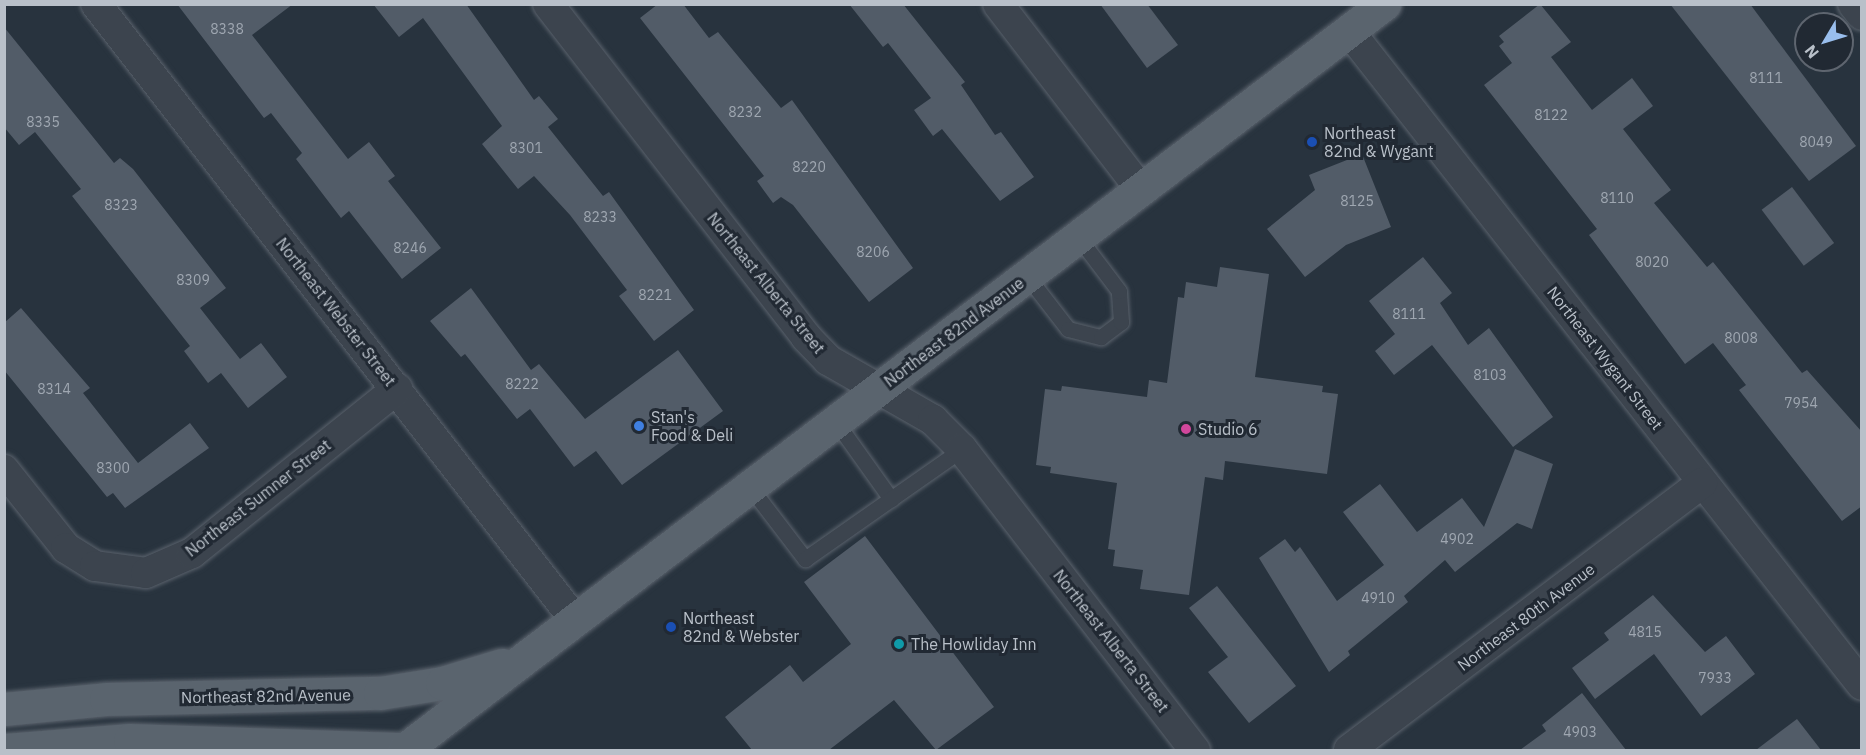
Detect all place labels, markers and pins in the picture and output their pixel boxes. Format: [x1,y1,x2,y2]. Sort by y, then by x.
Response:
place label: Northeast 82nd & Wygant [1324,123,1434,161]
marker: Northeast 82nd & Wygant [1305,135,1319,149]
place label: Stan's Food & Deli [651,407,733,445]
marker: Stan's Food & Deli [632,419,646,433]
place label: Studio 6 [1198,419,1258,439]
marker: Studio 6 [1179,422,1193,436]
place label: Northeast 82nd & Webster [683,608,799,646]
marker: Northeast 82nd & Webster [664,620,678,634]
place label: The Howliday Inn [911,634,1037,654]
marker: The Howliday Inn [892,637,906,651]

